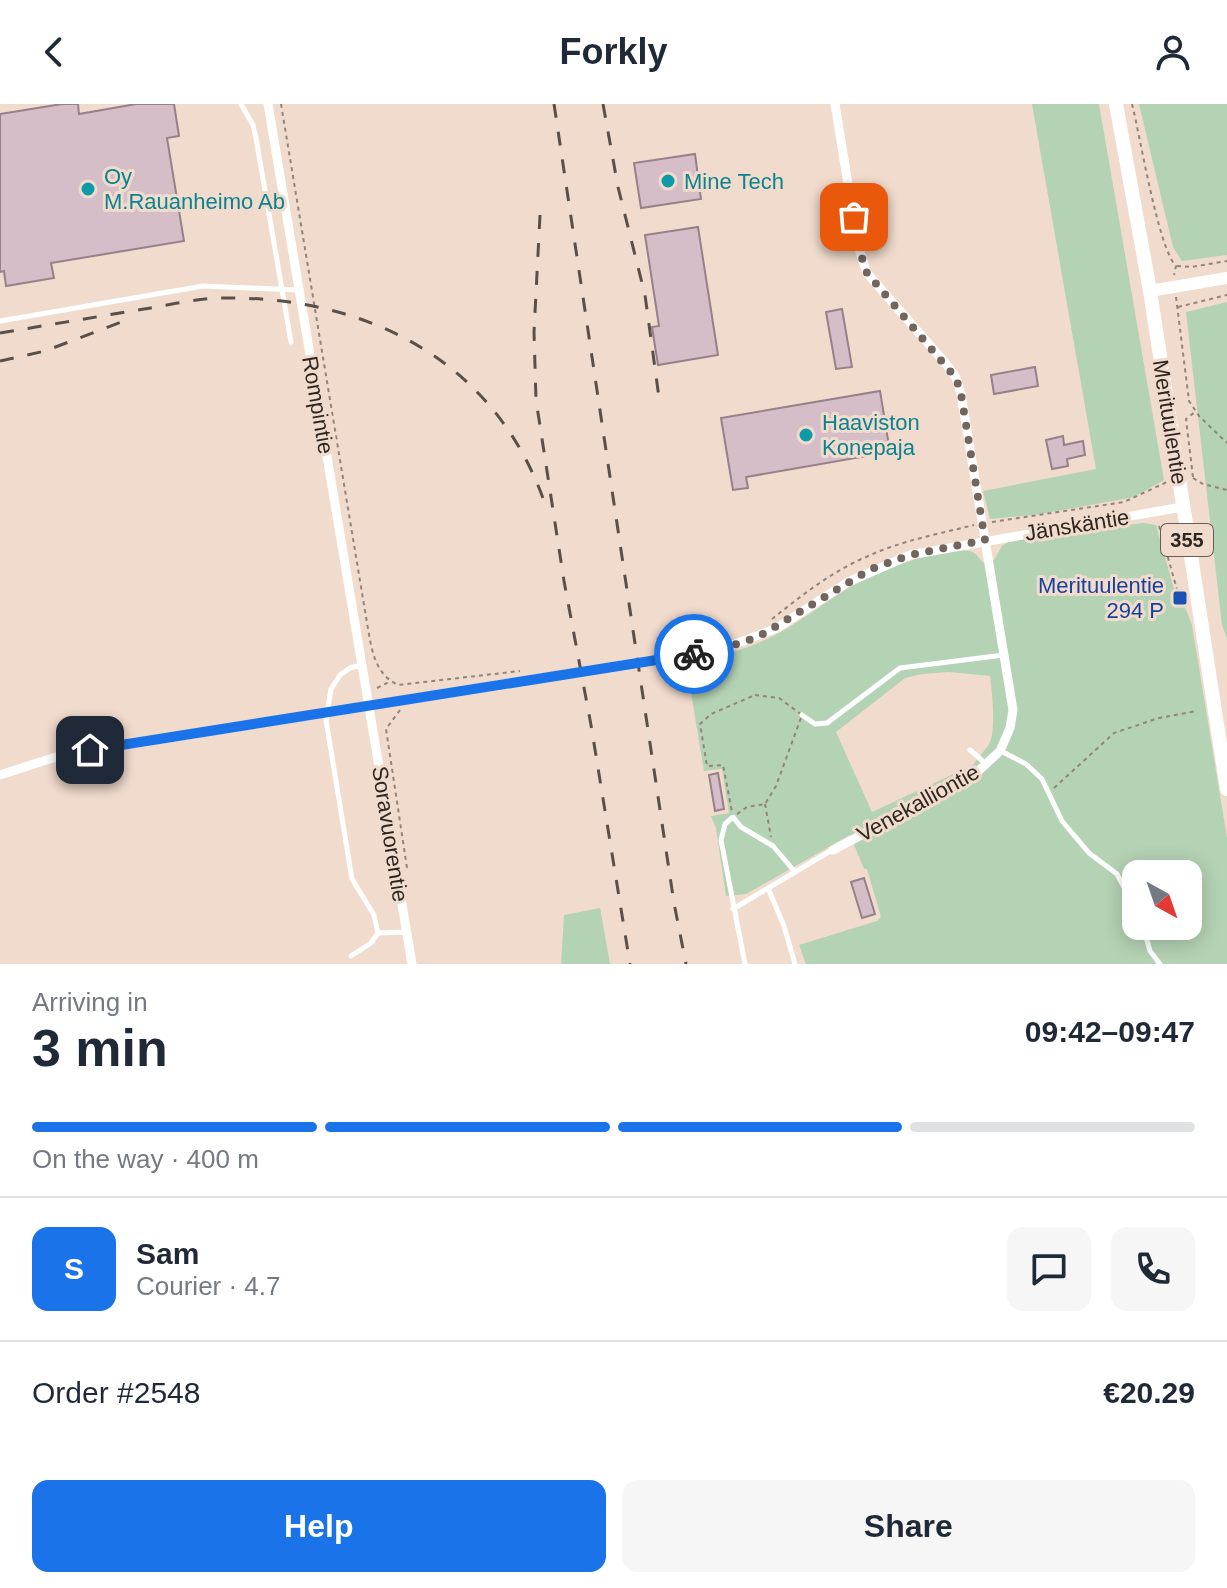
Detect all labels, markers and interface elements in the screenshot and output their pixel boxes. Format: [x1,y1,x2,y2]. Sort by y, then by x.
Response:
icon: back [32,30,76,74]
icon: person [1151,30,1195,74]
text: Forkly [559,31,668,72]
place label: Oy M.Rauanheimo Ab [104,164,285,214]
place label: Mine Tech [684,169,784,194]
marker: Mine Tech [659,172,677,190]
marker: Oy M.Rauanheimo Ab [79,180,97,198]
pin [820,183,888,251]
icon: bag [832,195,876,239]
street label: Rompintie [297,354,339,456]
street label: Merituulentie [1148,358,1192,486]
place label: Haaviston Konepaja [822,410,920,460]
marker: Haaviston Konepaja [797,426,815,444]
street label: Jänskäntie [1023,504,1131,546]
road number: 355 [1161,524,1213,556]
place label: Merituulentie 294 P [1038,573,1164,623]
marker: Merituulentie 294 P [1171,589,1189,607]
courier [654,614,734,694]
icon: bike [672,632,716,676]
pin [56,716,124,784]
icon: home [68,728,112,772]
street label: Venekalliontie [853,759,983,847]
street label: Soravuorentie [367,764,413,904]
north arrow [1122,860,1202,940]
map controls [1122,860,1202,940]
text: Arriving in [32,987,148,1017]
text: 09:42–09:47 [1025,1015,1195,1048]
text: 3 min [32,1019,168,1077]
text: On the way · 400 m [32,1144,259,1174]
button: chat [1007,1227,1091,1311]
button: phone [1111,1227,1195,1311]
text: Sam [136,1237,199,1270]
text: S [64,1252,84,1285]
text: Courier · 4.7 [136,1271,281,1301]
text: Order #2548 [32,1376,200,1409]
text: €20.29 [1103,1376,1195,1409]
button: Help [32,1480,606,1572]
button: Share [622,1480,1195,1572]

